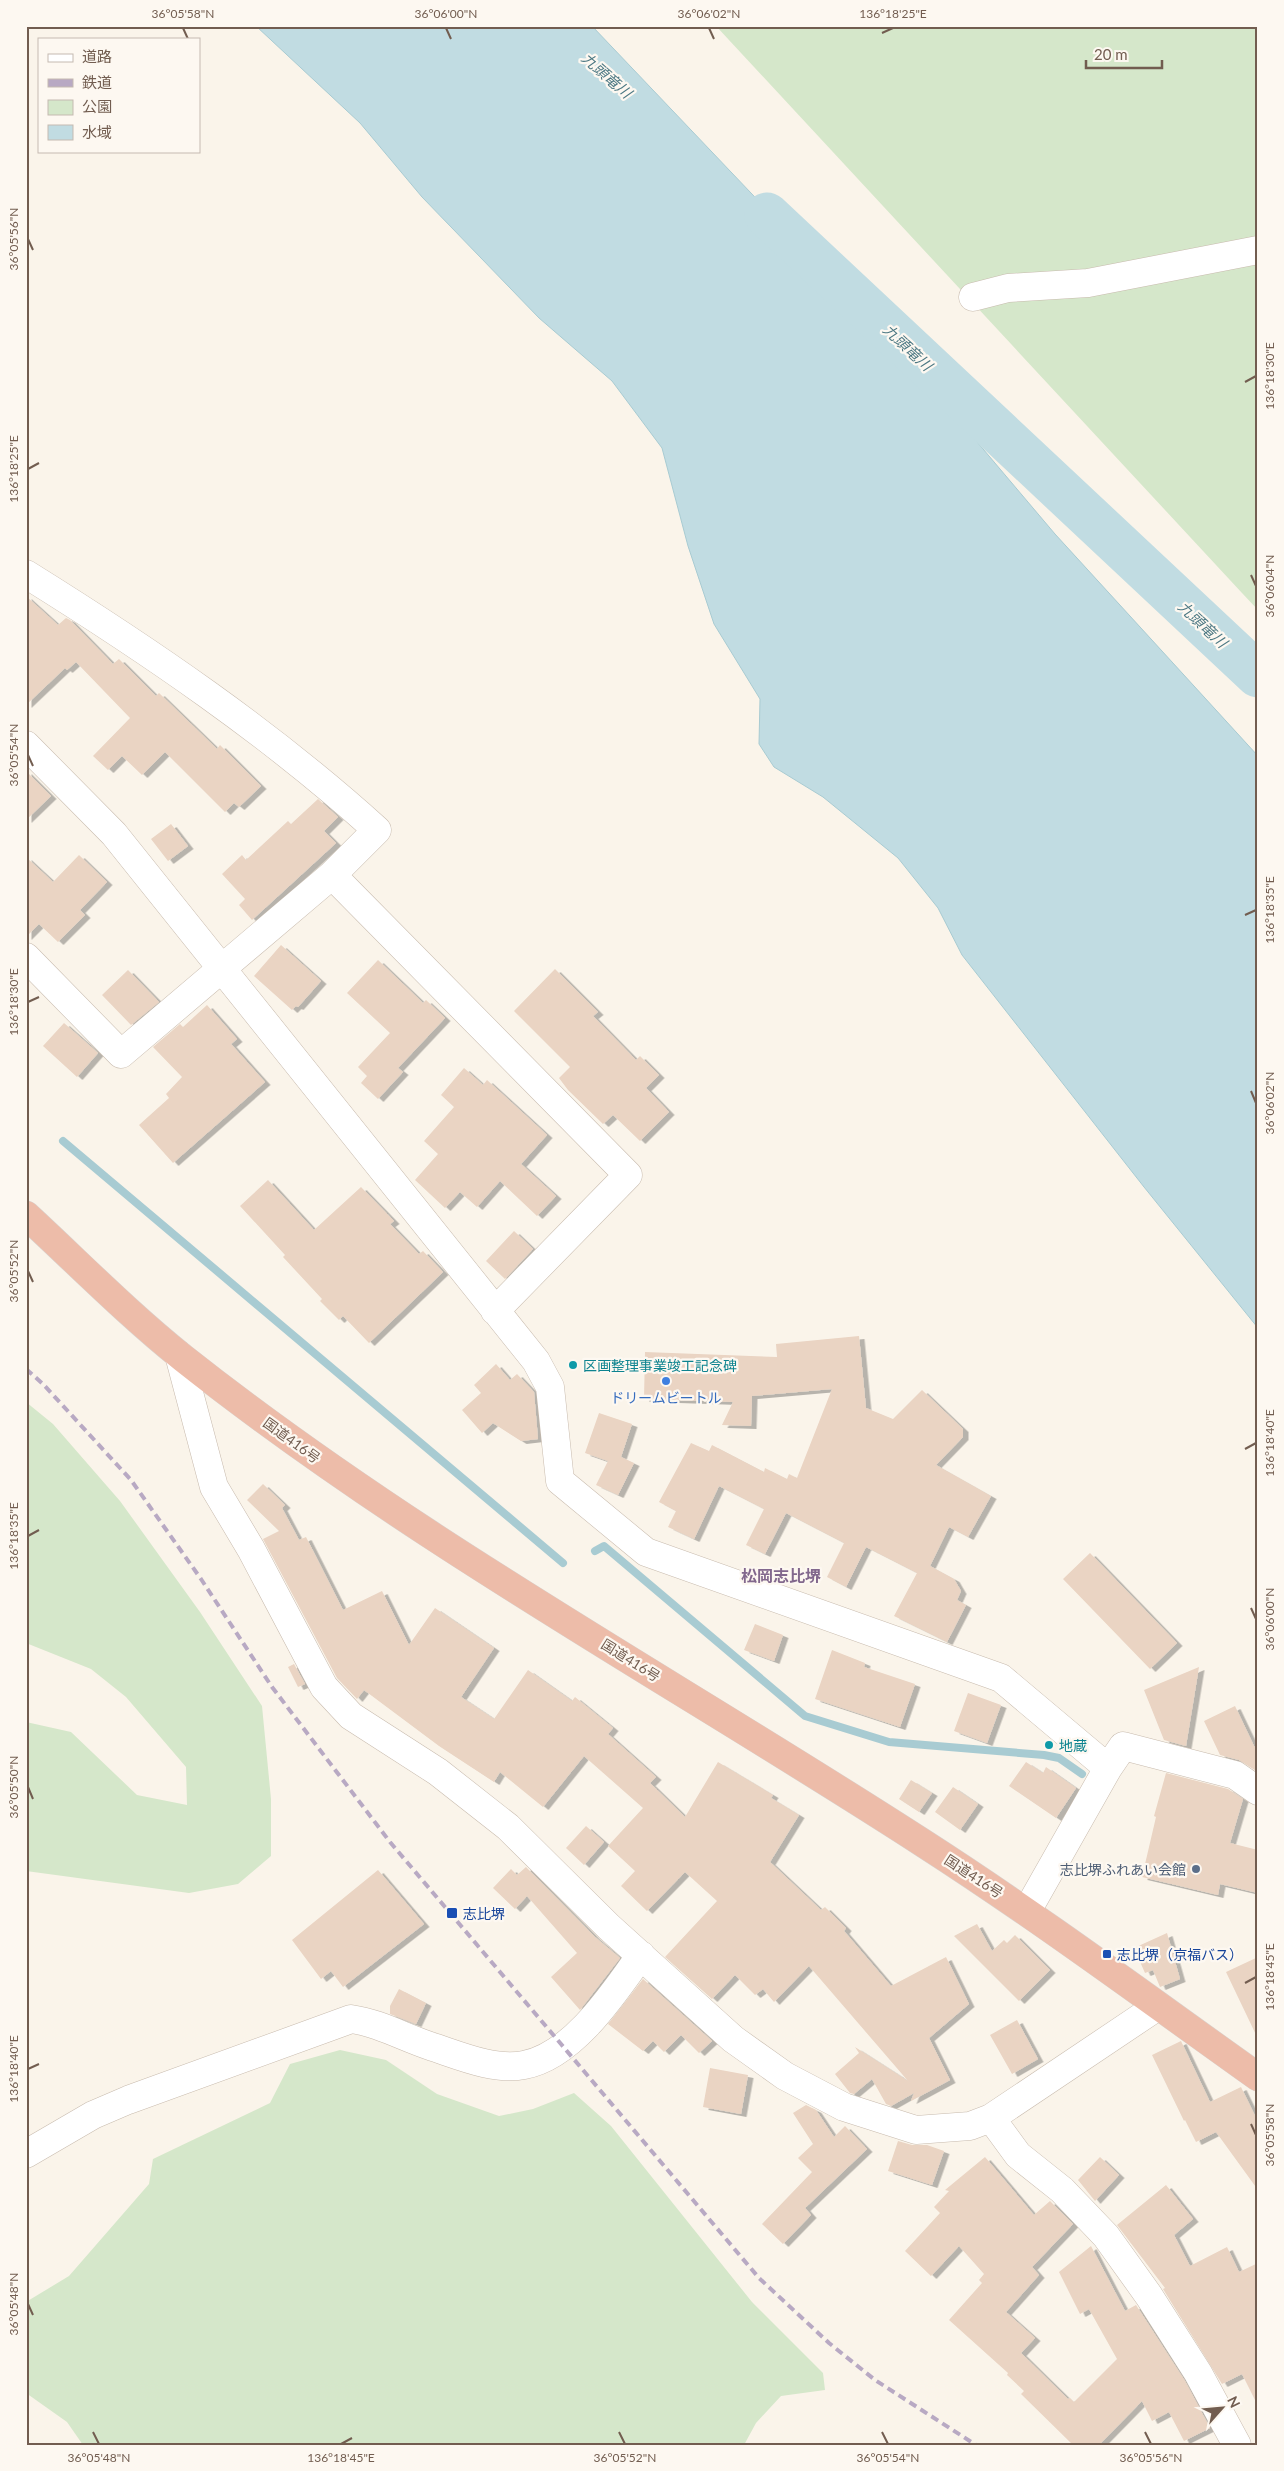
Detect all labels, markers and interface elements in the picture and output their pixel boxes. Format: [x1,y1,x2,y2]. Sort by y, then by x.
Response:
text: 36°05'58"N [152,6,214,21]
text: 36°06'00"N [415,6,477,21]
text: 36°06'02"N [678,6,740,21]
text: 136°18'25"E [859,6,927,21]
legend [38,38,200,152]
scale bar [1086,38,1163,70]
text: 20 m [1094,45,1128,63]
text: 道路 [82,47,112,65]
water label: 九頭竜川 [578,49,637,103]
text: 鉄道 [82,73,112,91]
text: 公園 [82,97,112,115]
text: 水域 [82,123,112,141]
text: 36°05'56"N [6,208,21,270]
water label: 九頭竜川 [880,320,938,375]
text: 136°18'30"E [1262,342,1277,410]
text: 136°18'25"E [6,435,21,503]
text: 36°06'04"N [1262,555,1277,617]
water label: 九頭竜川 [1175,597,1233,652]
text: 36°05'54"N [6,724,21,786]
text: 136°18'35"E [1262,876,1277,944]
text: 136°18'30"E [6,968,21,1036]
text: 36°06'02"N [1262,1072,1277,1134]
text: 36°05'52"N [6,1240,21,1302]
place label: 区画整理事業竣工記念碑 [583,1357,737,1374]
marker: 区画整理事業竣工記念碑 [567,1359,579,1371]
marker: ドリームビートル [660,1375,672,1387]
place label: ドリームビートル [610,1389,722,1406]
text: 136°18'40"E [1262,1409,1277,1477]
street label: 国道416号 [260,1414,324,1466]
text: 136°18'35"E [6,1502,21,1570]
district label: 松岡志比堺 [741,1566,821,1585]
text: 36°06'00"N [1262,1588,1277,1650]
street label: 国道416号 [598,1635,664,1685]
place label: 地蔵 [1059,1737,1087,1754]
marker: 地蔵 [1043,1739,1055,1751]
text: 36°05'50"N [6,1756,21,1818]
street label: 国道416号 [942,1851,1006,1901]
place label: 志比堺ふれあい会館 [1060,1861,1186,1878]
marker: 志比堺ふれあい会館 [1190,1863,1202,1875]
place label: 志比堺 [463,1905,505,1922]
marker: 志比堺 [445,1906,459,1920]
text: 136°18'45"E [1262,1943,1277,2011]
place label: 志比堺（京福バス） [1117,1946,1243,1963]
marker: 志比堺（京福バス） [1101,1948,1113,1960]
text: 136°18'40"E [6,2035,21,2103]
text: 36°05'58"N [1262,2104,1277,2166]
text: 36°05'48"N [6,2273,21,2335]
north arrow [1196,2384,1246,2434]
text: N [1224,2393,1244,2411]
text: 36°05'48"N [68,2450,130,2465]
text: 136°18'45"E [307,2450,375,2465]
text: 36°05'52"N [594,2450,656,2465]
text: 36°05'54"N [857,2450,919,2465]
text: 36°05'56"N [1120,2450,1182,2465]

